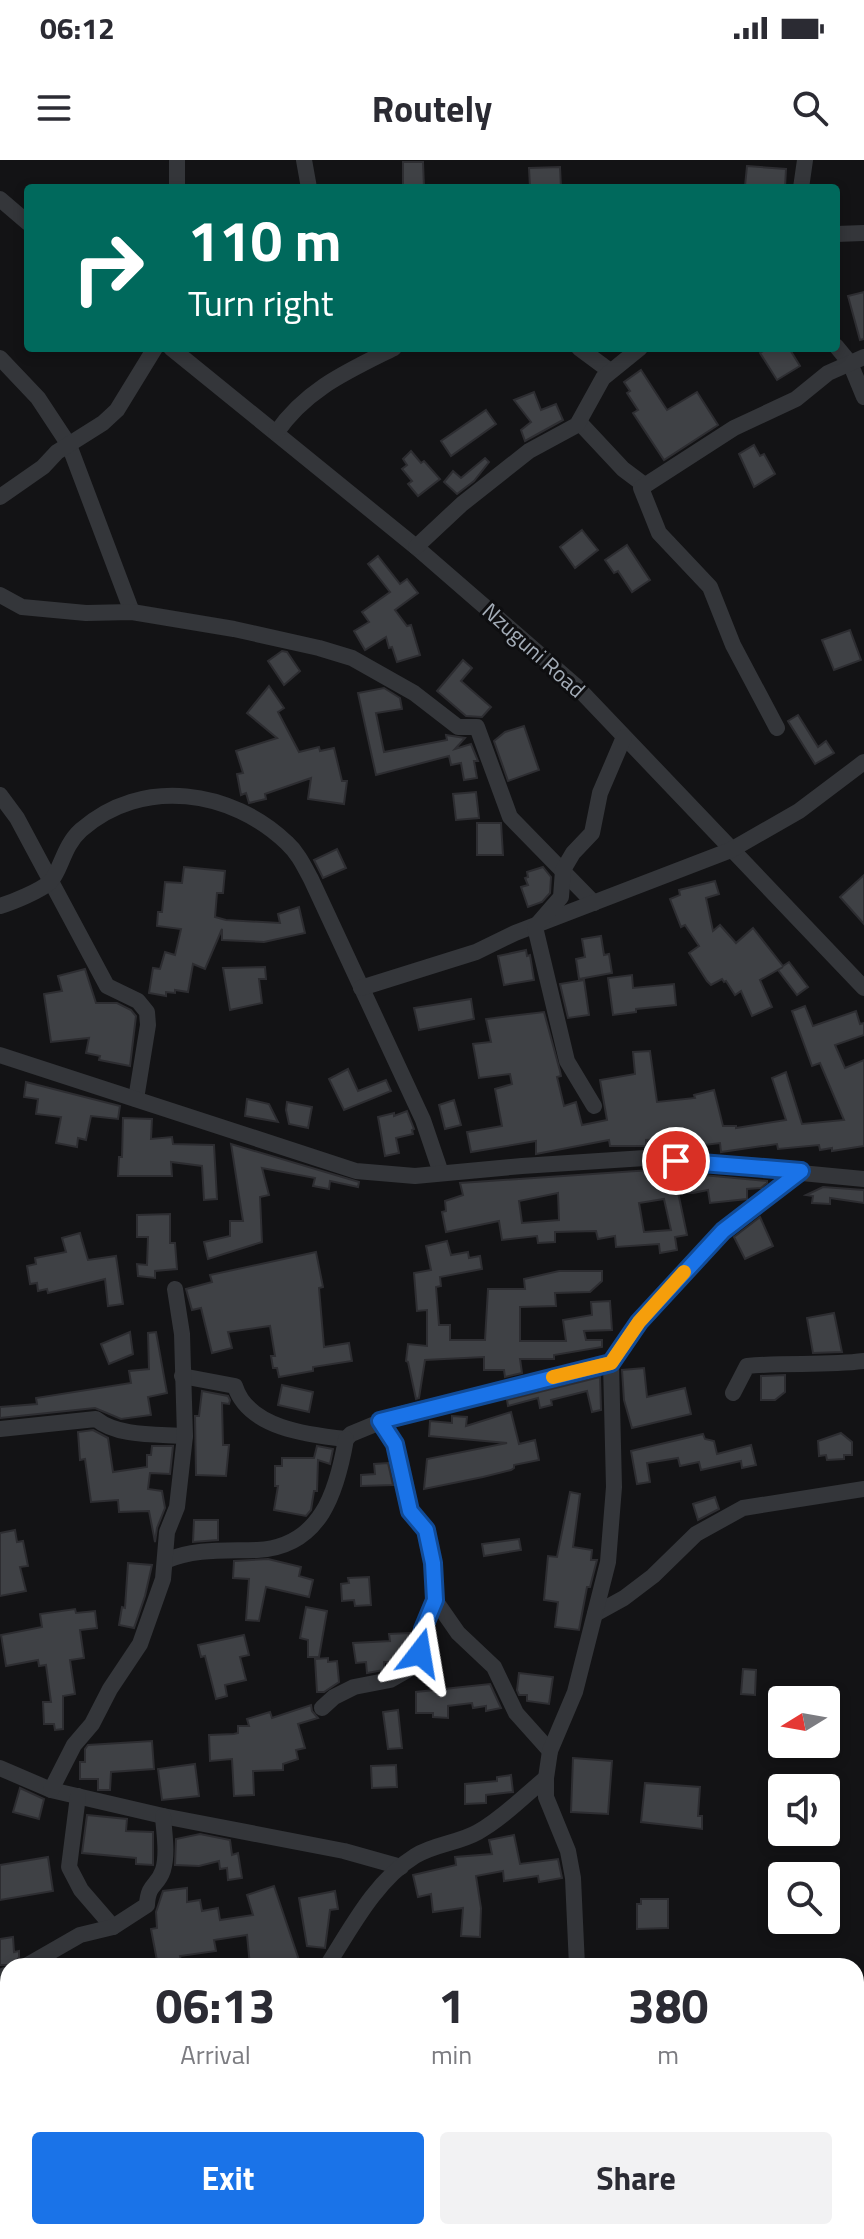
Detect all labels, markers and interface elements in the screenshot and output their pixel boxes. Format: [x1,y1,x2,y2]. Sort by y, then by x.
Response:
text: 06:12 [40,5,115,51]
text: Routely [372,81,492,136]
icon: menu [32,86,76,130]
icon: search [788,86,832,130]
text: 110 m [188,198,341,283]
icon: right [56,216,160,320]
text: Turn right [188,275,333,330]
street label: Nzuguni Road [475,594,593,706]
pin [642,1127,710,1195]
icon: arrive [654,1139,698,1183]
position arrow [378,1611,462,1695]
north arrow [768,1686,840,1758]
map controls [768,1686,840,1934]
button: sound [768,1774,840,1846]
button: search [768,1862,840,1934]
text: 06:13 [156,1969,275,2042]
text: 1 [438,1969,465,2042]
text: 380 [628,1969,708,2042]
text: Arrival [180,2035,251,2074]
text: min [431,2035,472,2074]
text: m [657,2035,679,2074]
button: Exit [32,2132,424,2224]
button: Share [440,2132,832,2224]

